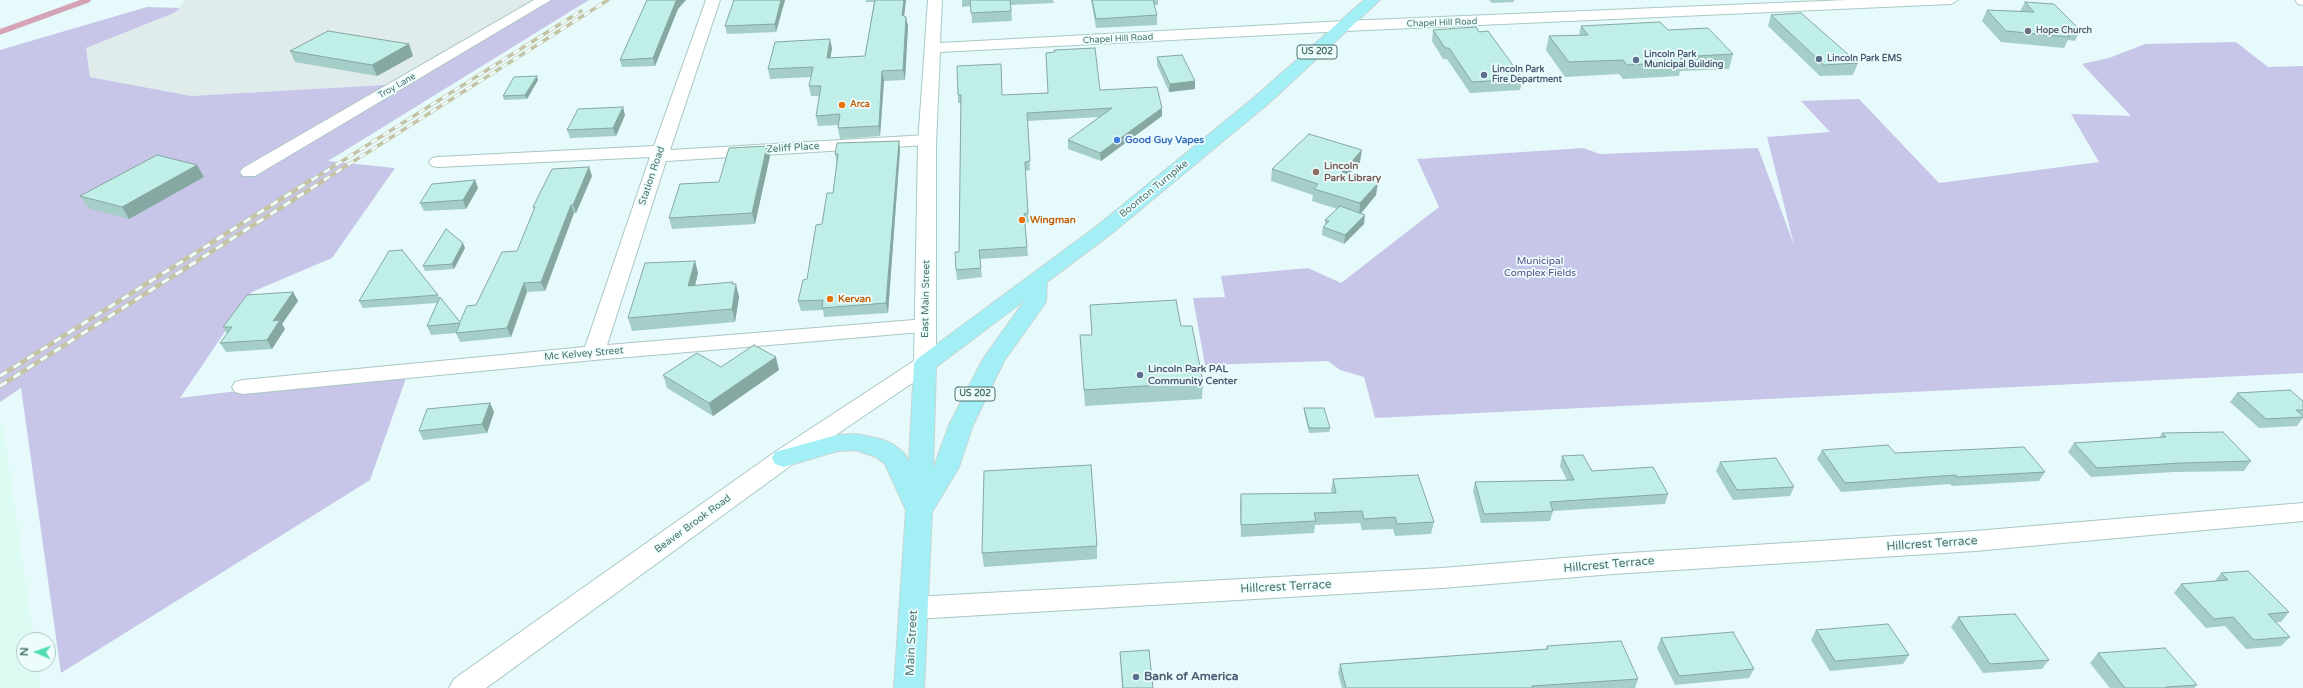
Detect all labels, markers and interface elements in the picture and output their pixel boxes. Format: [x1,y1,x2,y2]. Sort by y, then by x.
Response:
street label: Chapel Hill Road [1407,16,1477,30]
marker: Hope Church [2023,26,2033,36]
place label: Hope Church [2036,26,2092,36]
street label: Chapel Hill Road [1082,32,1154,46]
road number: US 202 [1297,45,1337,59]
place label: Lincoln Park Municipal Building [1644,50,1723,71]
marker: Lincoln Park EMS [1814,54,1824,64]
place label: Lincoln Park EMS [1827,54,1902,64]
marker: Lincoln Park Municipal Building [1631,55,1641,65]
place label: Lincoln Park Fire Department [1492,65,1562,86]
marker: Lincoln Park Fire Department [1479,70,1489,80]
street label: Troy Lane [376,71,418,101]
marker: Arca [837,100,847,110]
place label: Arca [850,100,870,110]
place label: Good Guy Vapes [1125,134,1204,146]
marker: Good Guy Vapes [1112,135,1122,145]
street label: Zeliff Place [766,140,820,156]
street label: Station Road [636,145,668,207]
street label: Boonton Turnpike [1117,158,1191,220]
place label: Lincoln Park Library [1324,160,1381,184]
marker: Lincoln Park Library [1311,167,1321,177]
place label: Wingman [1030,214,1076,226]
marker: Wingman [1017,215,1027,225]
park label: Municipal Complex Fields [1504,255,1576,278]
street label: East Main Street [919,260,933,338]
place label: Kervan [838,293,871,305]
marker: Kervan [825,294,835,304]
street label: Mc Kelvey Street [544,345,624,363]
place label: Lincoln Park PAL Community Center [1148,363,1237,386]
marker: Lincoln Park PAL Community Center [1135,370,1145,380]
road number: US 202 [955,387,995,401]
street label: Beaver Brook Road [653,492,733,556]
street label: Hillcrest Terrace [1886,534,1978,554]
street label: Hillcrest Terrace [1563,554,1655,576]
street label: Hillcrest Terrace [1240,577,1332,597]
street label: Main Street [903,610,921,676]
north arrow [16,632,56,672]
text: N [18,647,31,656]
place label: Bank of America [1144,670,1238,684]
marker: Bank of America [1131,672,1141,682]

